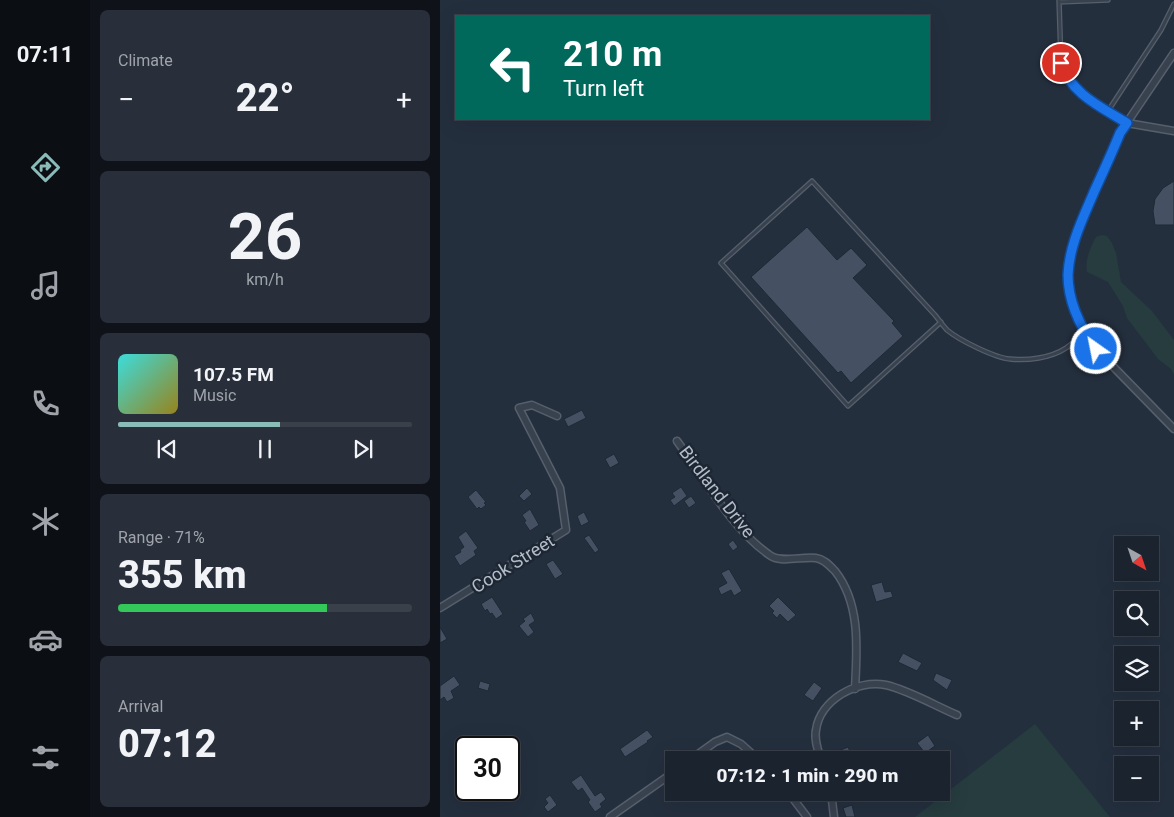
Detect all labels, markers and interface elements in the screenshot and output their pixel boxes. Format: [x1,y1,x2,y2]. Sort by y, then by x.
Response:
text: 210 m [563,34,662,75]
icon: left [480,35,545,100]
text: 07:11 [17,42,73,67]
pin [1040,42,1082,84]
icon: arrive [1047,49,1075,77]
text: Climate [118,51,173,70]
text: 22° [236,76,294,120]
text: Turn left [563,76,644,101]
text: − [118,83,134,116]
text: + [396,83,412,116]
icon: directions [28,150,63,185]
text: 26 [228,199,302,275]
icon: music [28,268,63,303]
text: km/h [246,270,284,289]
position arrow [1069,322,1121,374]
text: 107.5 FM [193,363,274,386]
icon: phone [28,386,63,421]
text: Music [193,386,236,405]
icon: previous [153,435,181,463]
icon: pause [251,435,279,463]
icon: next [349,435,377,463]
street label: Birdland Drive [675,442,760,542]
icon: climate [28,504,63,539]
text: Range · 71% [118,528,205,547]
street label: Cook Street [468,530,558,597]
north arrow [1114,536,1159,581]
map controls [1114,536,1159,801]
text: 355 km [118,553,247,597]
button: search [1114,591,1159,636]
icon: car [28,622,63,657]
button: layers [1114,646,1159,691]
text: Arrival [118,697,163,716]
button: + [1114,701,1159,746]
text: 07:12 [118,722,217,766]
speed limit sign: 30 [455,736,520,801]
icon: filters [28,740,63,775]
button: − [1114,756,1159,801]
text: 07:12 · 1 min · 290 m [716,764,899,787]

